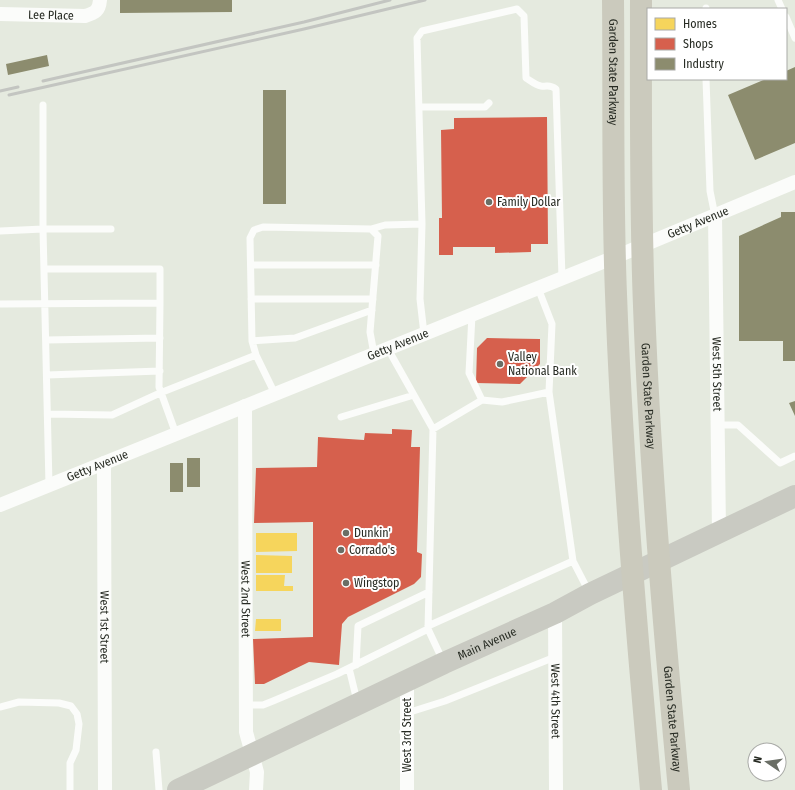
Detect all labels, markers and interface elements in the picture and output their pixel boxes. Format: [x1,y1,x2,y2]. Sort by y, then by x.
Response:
street label: Lee Place [28,8,74,23]
legend [647,8,787,80]
text: Homes [683,17,717,31]
street label: Garden State Parkway [606,19,620,126]
text: Shops [683,37,713,51]
text: Industry [683,57,724,71]
place label: Family Dollar [497,195,561,209]
marker: Family Dollar [484,197,494,207]
street label: Getty Avenue [665,203,731,241]
street label: Getty Avenue [365,326,431,363]
street label: West 5th Street [710,337,724,412]
street label: Garden State Parkway [639,342,658,450]
place label: Valley National Bank [508,350,577,378]
marker: Valley National Bank [495,359,505,369]
street label: Getty Avenue [65,447,130,484]
place label: Dunkin' [354,526,391,540]
marker: Dunkin' [341,528,351,538]
place label: Corrado's [349,543,395,557]
marker: Corrado's [336,545,346,555]
street label: West 2nd Street [238,560,253,638]
place label: Wingstop [354,576,399,590]
marker: Wingstop [341,578,351,588]
street label: West 1st Street [97,591,112,664]
street label: Main Avenue [456,624,519,663]
street label: West 4th Street [548,663,563,739]
street label: Garden State Parkway [661,665,684,773]
street label: West 3rd Street [400,698,414,772]
north arrow [747,742,787,782]
text: N [751,755,765,765]

